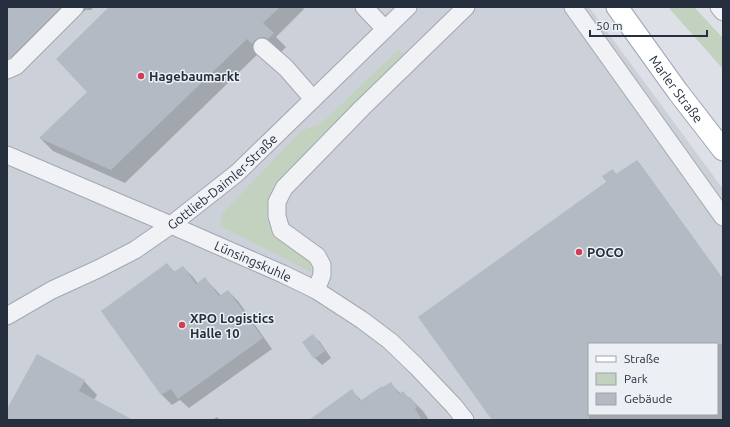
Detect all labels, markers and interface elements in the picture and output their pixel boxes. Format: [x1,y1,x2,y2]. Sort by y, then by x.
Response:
scale bar [590,12,707,38]
text: 50 m [596,19,623,32]
street label: Marler Straße [647,52,706,125]
place label: Hagebaumarkt [149,69,240,83]
marker: Hagebaumarkt [136,71,146,81]
street label: Gottlieb-Daimler-Straße [165,131,280,232]
street label: Lünsingskuhle [212,238,294,284]
place label: POCO [587,245,624,259]
marker: POCO [574,247,584,257]
place label: XPO Logistics Halle 10 [190,311,274,340]
marker: XPO Logistics Halle 10 [177,320,187,330]
legend [588,343,718,415]
text: Straße [624,352,660,365]
text: Park [624,372,648,385]
text: Gebäude [624,392,672,405]

